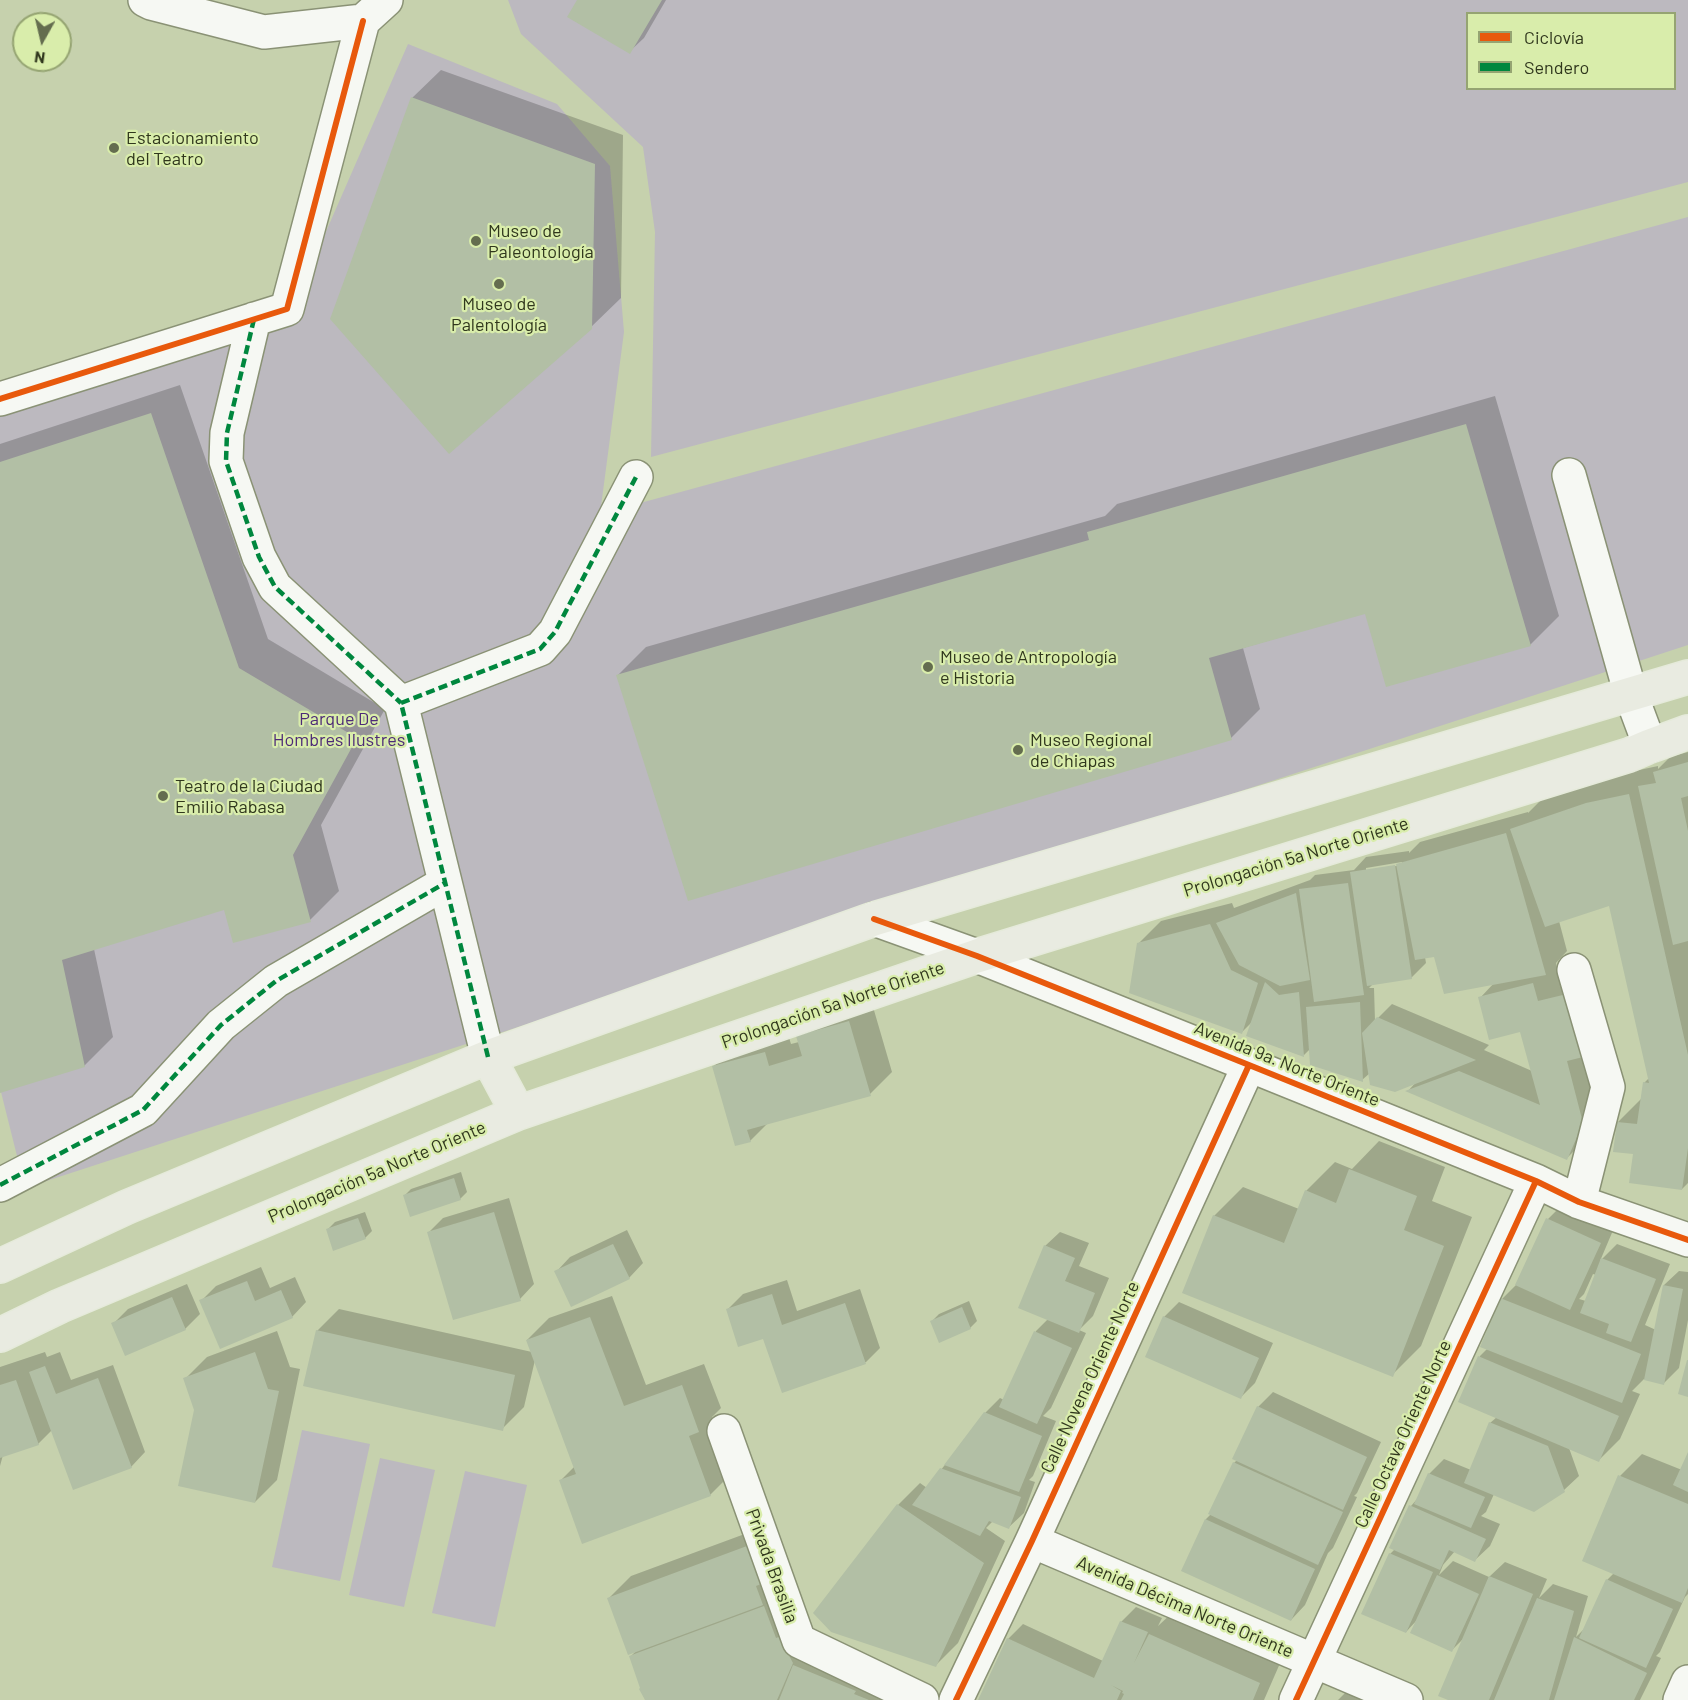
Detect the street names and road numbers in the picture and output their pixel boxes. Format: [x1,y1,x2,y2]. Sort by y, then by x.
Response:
street label: Prolongación 5a Norte Oriente [1181,812,1411,902]
street label: Prolongación 5a Norte Oriente [719,957,947,1053]
street label: Avenida 9a. Norte Oriente [1191,1017,1383,1111]
street label: Prolongación 5a Norte Oriente [265,1116,489,1228]
street label: Calle Novena Oriente Norte [1036,1278,1144,1476]
street label: Calle Octava Oriente Norte [1350,1337,1456,1531]
street label: Privada Brasilia [741,1506,803,1626]
street label: Avenida Décima Norte Oriente [1073,1551,1297,1663]

